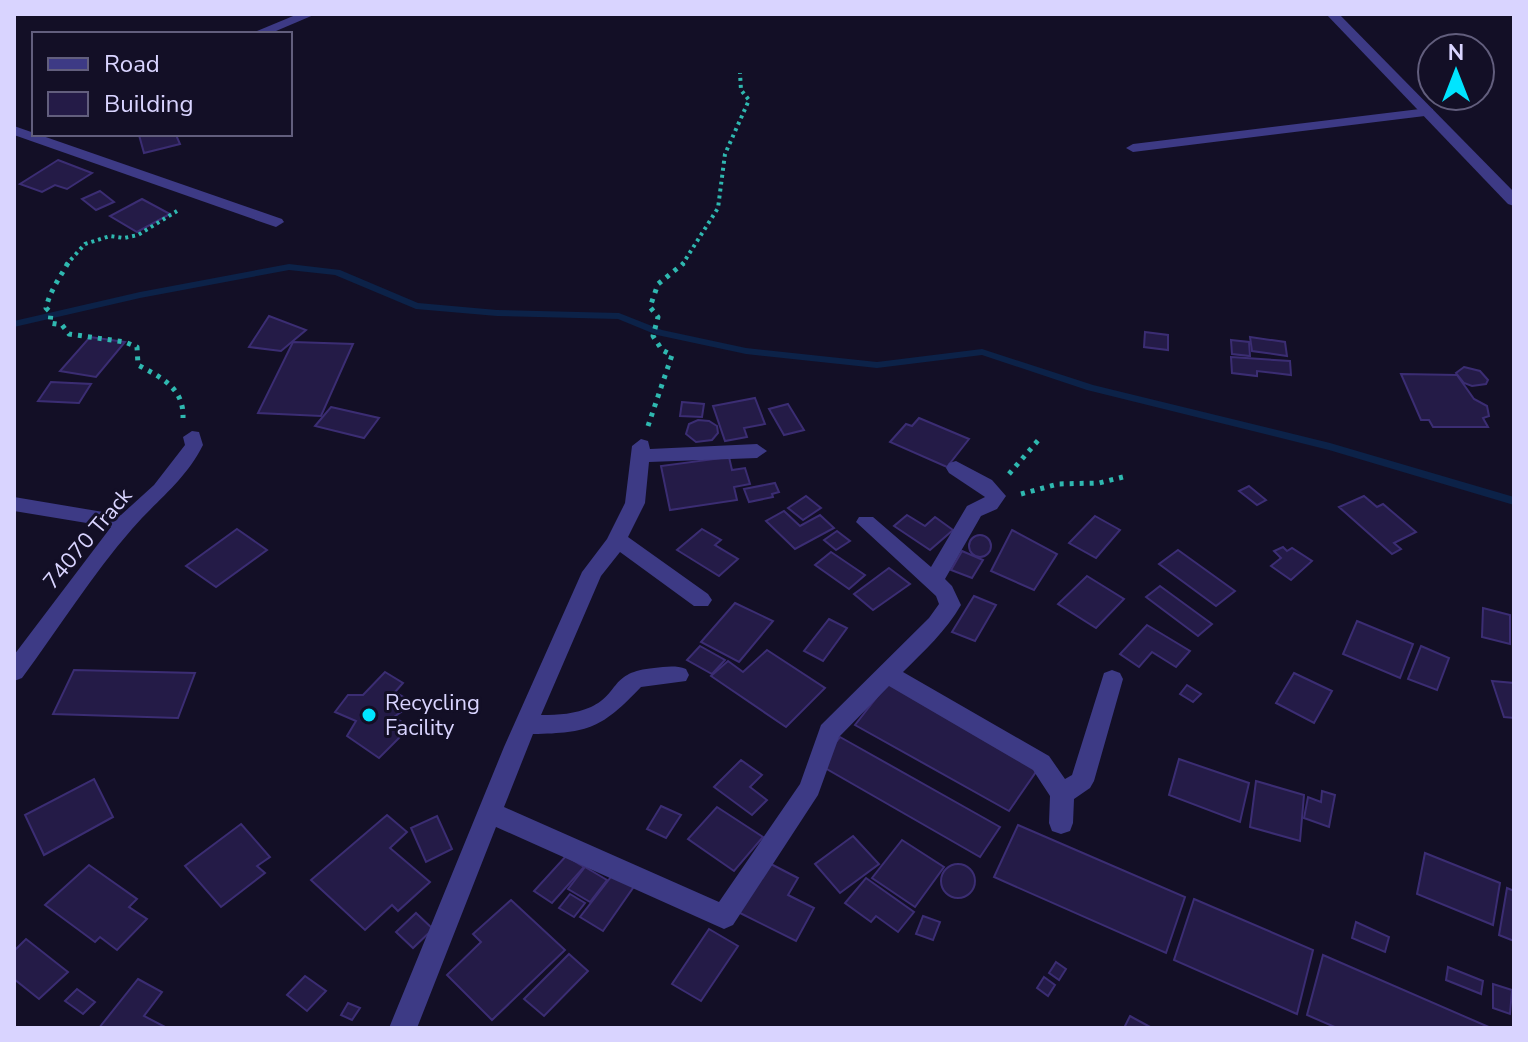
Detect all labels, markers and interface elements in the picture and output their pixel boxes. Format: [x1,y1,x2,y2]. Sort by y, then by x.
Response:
legend [32,32,292,136]
north arrow [1416,32,1496,112]
text: N [1448,38,1464,68]
text: Road [104,48,160,80]
text: Building [104,88,194,120]
street label: 74070 Track [36,481,140,596]
place label: Recycling Facility [385,688,480,743]
marker: Recycling Facility [360,706,378,724]

